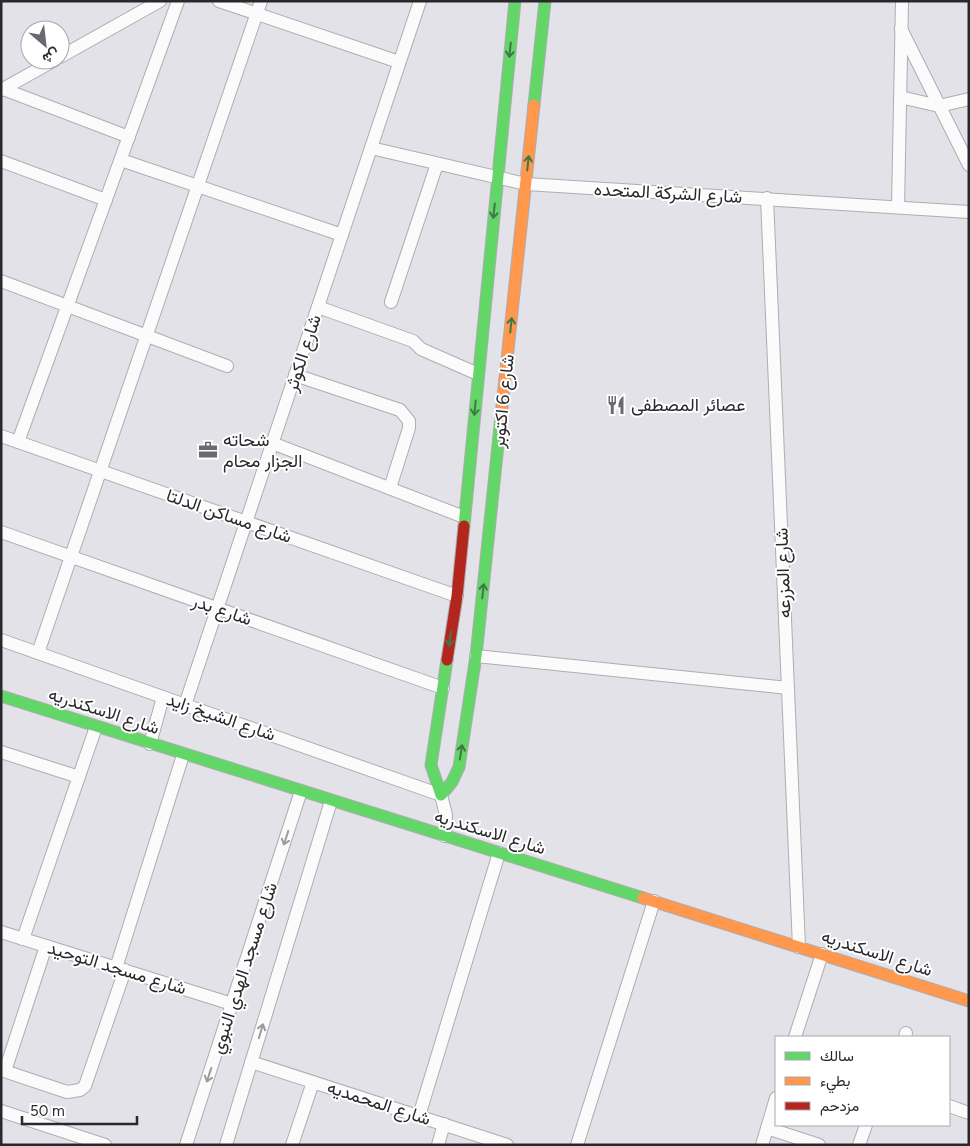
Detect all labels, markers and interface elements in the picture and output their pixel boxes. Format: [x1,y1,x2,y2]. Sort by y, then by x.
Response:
north arrow [20,20,70,70]
one-way arrow [506,41,515,57]
text: ش [39,45,62,68]
one-way arrow [523,156,533,172]
street label: شارع الشركة المتحده [593,178,743,209]
one-way arrow [489,203,499,219]
street label: شارع الكوثر [280,312,327,396]
one-way arrow [506,317,516,333]
street label: شارع 6 اكتوبر [487,353,520,450]
restaurant icon: عصائر المصطفى [605,394,627,416]
place label: عصائر المصطفى [631,394,745,416]
one-way arrow [470,400,480,416]
place label: شحاته الجزار محام [223,429,302,473]
office icon: شحاته الجزار محام [197,439,219,461]
street label: شارع مساكن الدلتا [163,484,295,549]
street label: شارع المزرعه [770,527,797,619]
one-way arrow [478,583,488,599]
street label: شارع بدر [188,589,255,631]
one-way arrow [445,631,455,647]
street label: شارع الاسكندريه [46,683,162,740]
street label: شارع الشيخ زايد [163,688,278,747]
one-way arrow [456,744,466,760]
street label: شارع الاسكندريه [431,805,548,860]
one-way arrow [281,829,290,845]
street label: شارع مسجد الهدي النبوي [206,879,286,1058]
street label: شارع الاسكندريه [819,925,935,982]
street label: شارع مسجد التوحيد [45,936,189,1000]
one-way arrow [256,1024,266,1040]
legend [775,1036,950,1126]
text: سالك [820,1047,854,1065]
one-way arrow [203,1067,213,1083]
text: بطيء [820,1072,850,1094]
street label: شارع المحمديه [324,1076,433,1131]
scale bar [22,1094,138,1126]
text: مزدحم [820,1097,859,1116]
text: 50 m [30,1102,65,1120]

